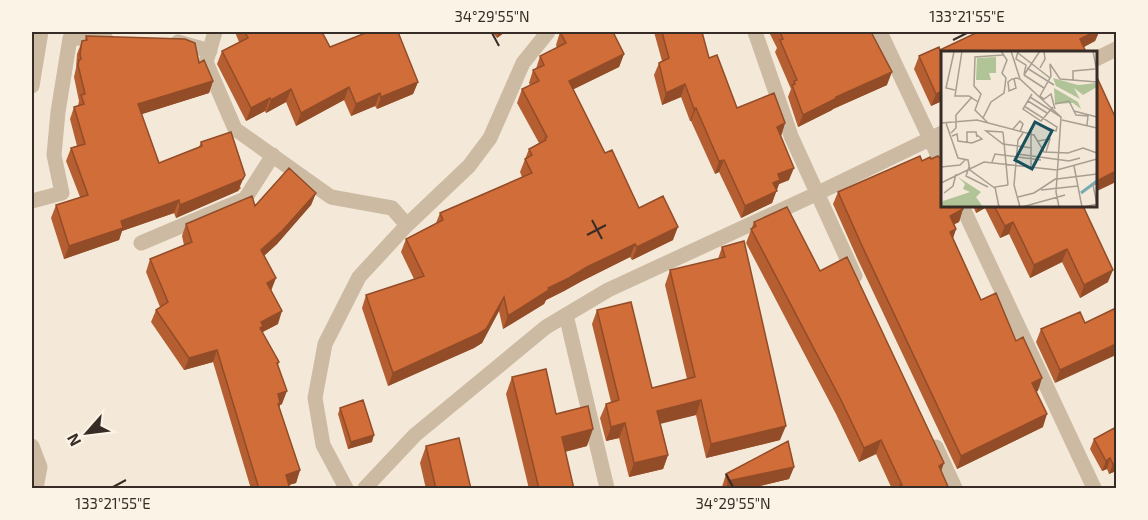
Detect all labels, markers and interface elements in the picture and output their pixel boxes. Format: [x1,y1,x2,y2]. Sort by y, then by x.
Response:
text: 34°29'55"N [454,7,530,25]
text: 133°21'55"E [929,7,1005,25]
inset map [941,51,1097,207]
north arrow [57,403,117,463]
text: N [62,431,84,450]
text: 133°21'55"E [75,494,151,512]
text: 34°29'55"N [695,494,771,512]

